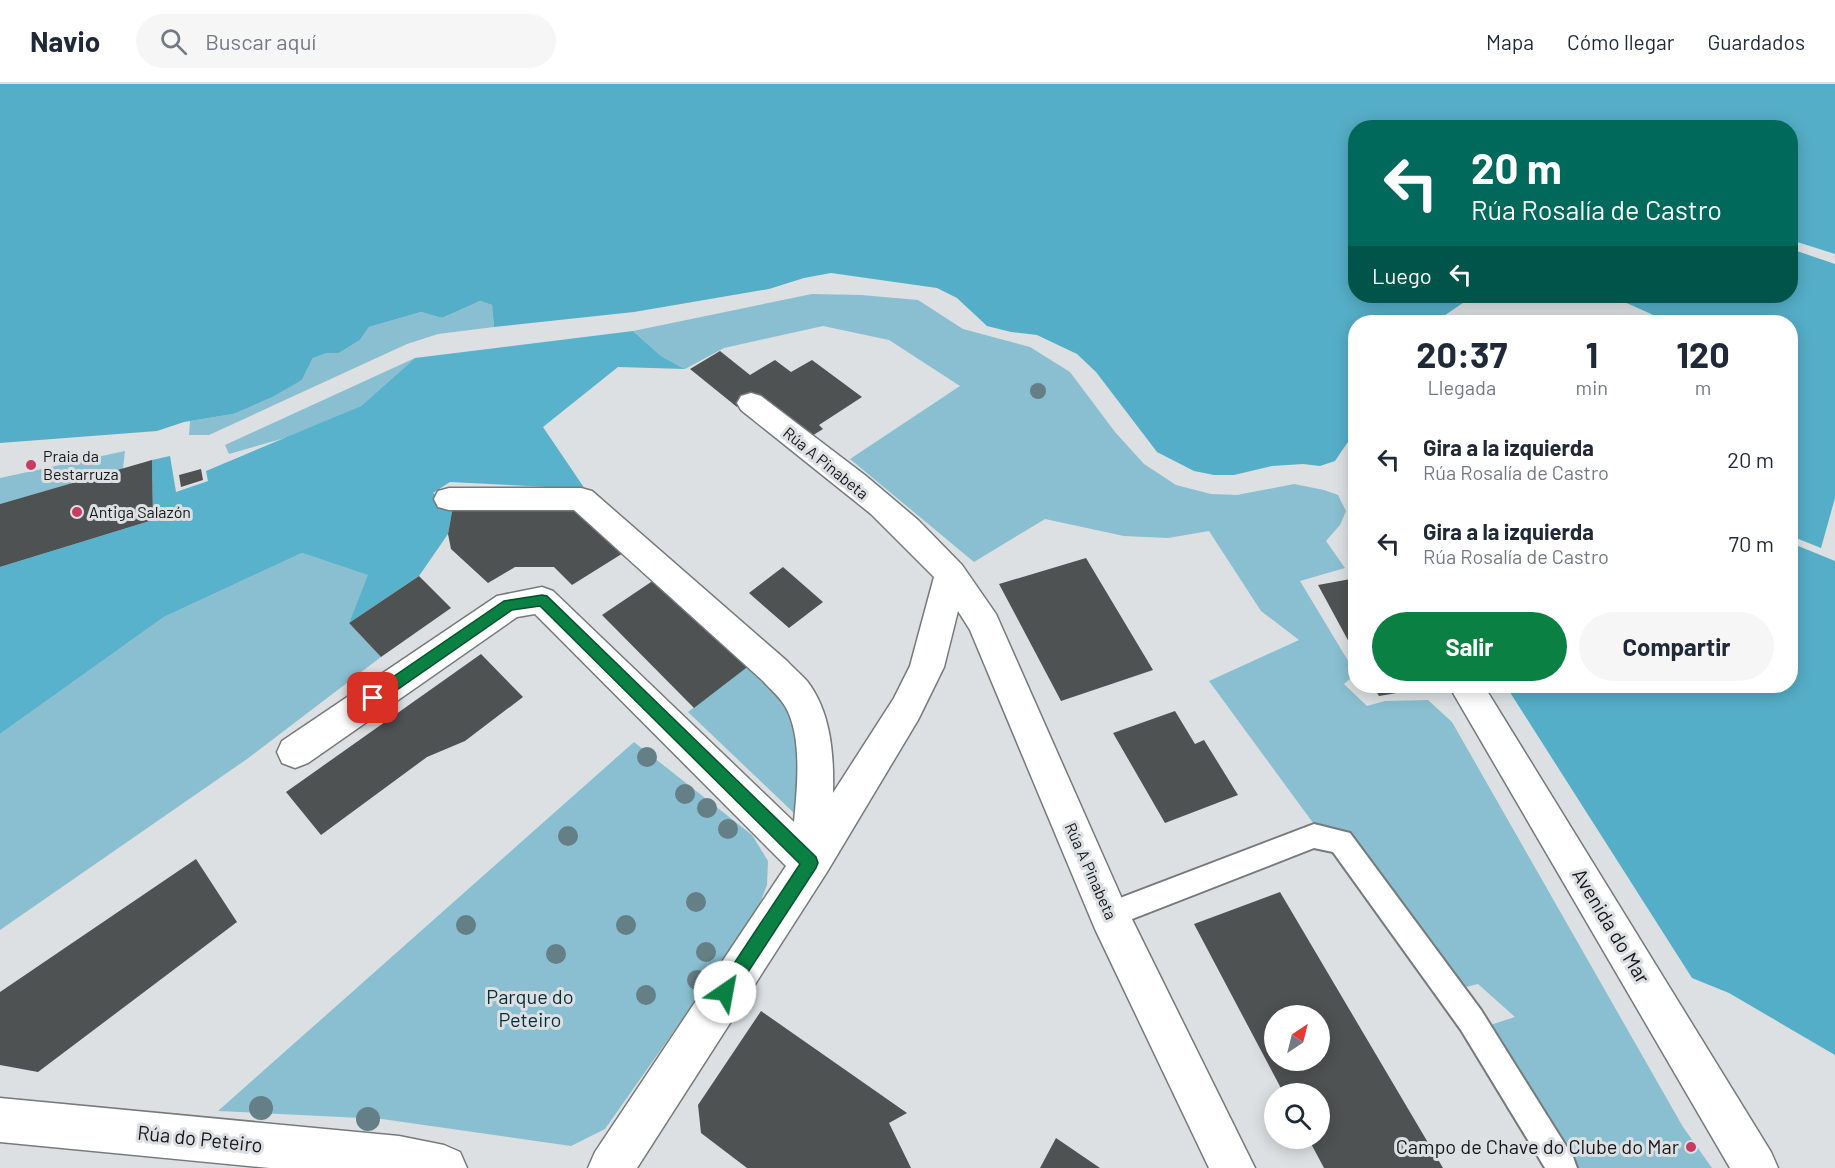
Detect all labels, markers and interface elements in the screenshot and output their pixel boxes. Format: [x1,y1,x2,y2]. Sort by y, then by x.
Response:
search box [136,14,556,68]
text: Navio [30,24,100,58]
icon: search [157,25,190,58]
text: Buscar aquí [205,28,316,54]
text: Mapa [1486,29,1534,54]
text: Cómo llegar [1567,29,1674,54]
text: Guardados [1707,29,1805,54]
text: 20 m [1471,142,1562,192]
icon: left [1372,144,1450,222]
text: Rúa Rosalía de Castro [1471,193,1722,225]
icon: left [1444,258,1477,291]
text: Luego [1372,262,1432,288]
text: 20:37 [1416,332,1507,375]
text: 1 [1585,332,1598,375]
text: 120 [1676,332,1730,375]
text: Llegada [1427,375,1496,399]
text: min [1576,375,1608,399]
text: m [1695,375,1711,399]
street label: Rúa A Pinabeta [780,422,873,503]
text: Gira a la izquierda [1423,434,1594,460]
icon: left [1372,443,1405,476]
place label: Praia da Bestarruza [43,446,119,483]
text: 20 m [1727,446,1774,472]
marker: Praia da Bestarruza [24,458,38,472]
text: Rúa Rosalía de Castro [1423,460,1609,484]
place label: Antiga Salazón [89,502,191,521]
marker: Antiga Salazón [70,505,84,519]
text: Gira a la izquierda [1423,518,1594,544]
icon: left [1372,527,1405,560]
text: 70 m [1729,530,1774,556]
text: Rúa Rosalía de Castro [1423,544,1609,568]
button: Salir [1372,612,1567,681]
button: Compartir [1579,612,1774,681]
pin [347,672,398,723]
icon: arrive [356,681,389,714]
street label: Rúa A Pinabeta [1062,819,1121,922]
street label: Avenida do Mar [1568,864,1656,987]
position arrow [693,960,757,1024]
park label: Parque do Peteiro [486,984,574,1031]
north arrow [1264,1005,1330,1071]
map controls [1264,1005,1330,1149]
button: search [1264,1083,1330,1149]
street label: Rúa do Peteiro [136,1119,264,1157]
place label: Campo de Chave do Clube do Mar [1396,1134,1679,1158]
marker: Campo de Chave do Clube do Mar [1684,1140,1698,1154]

